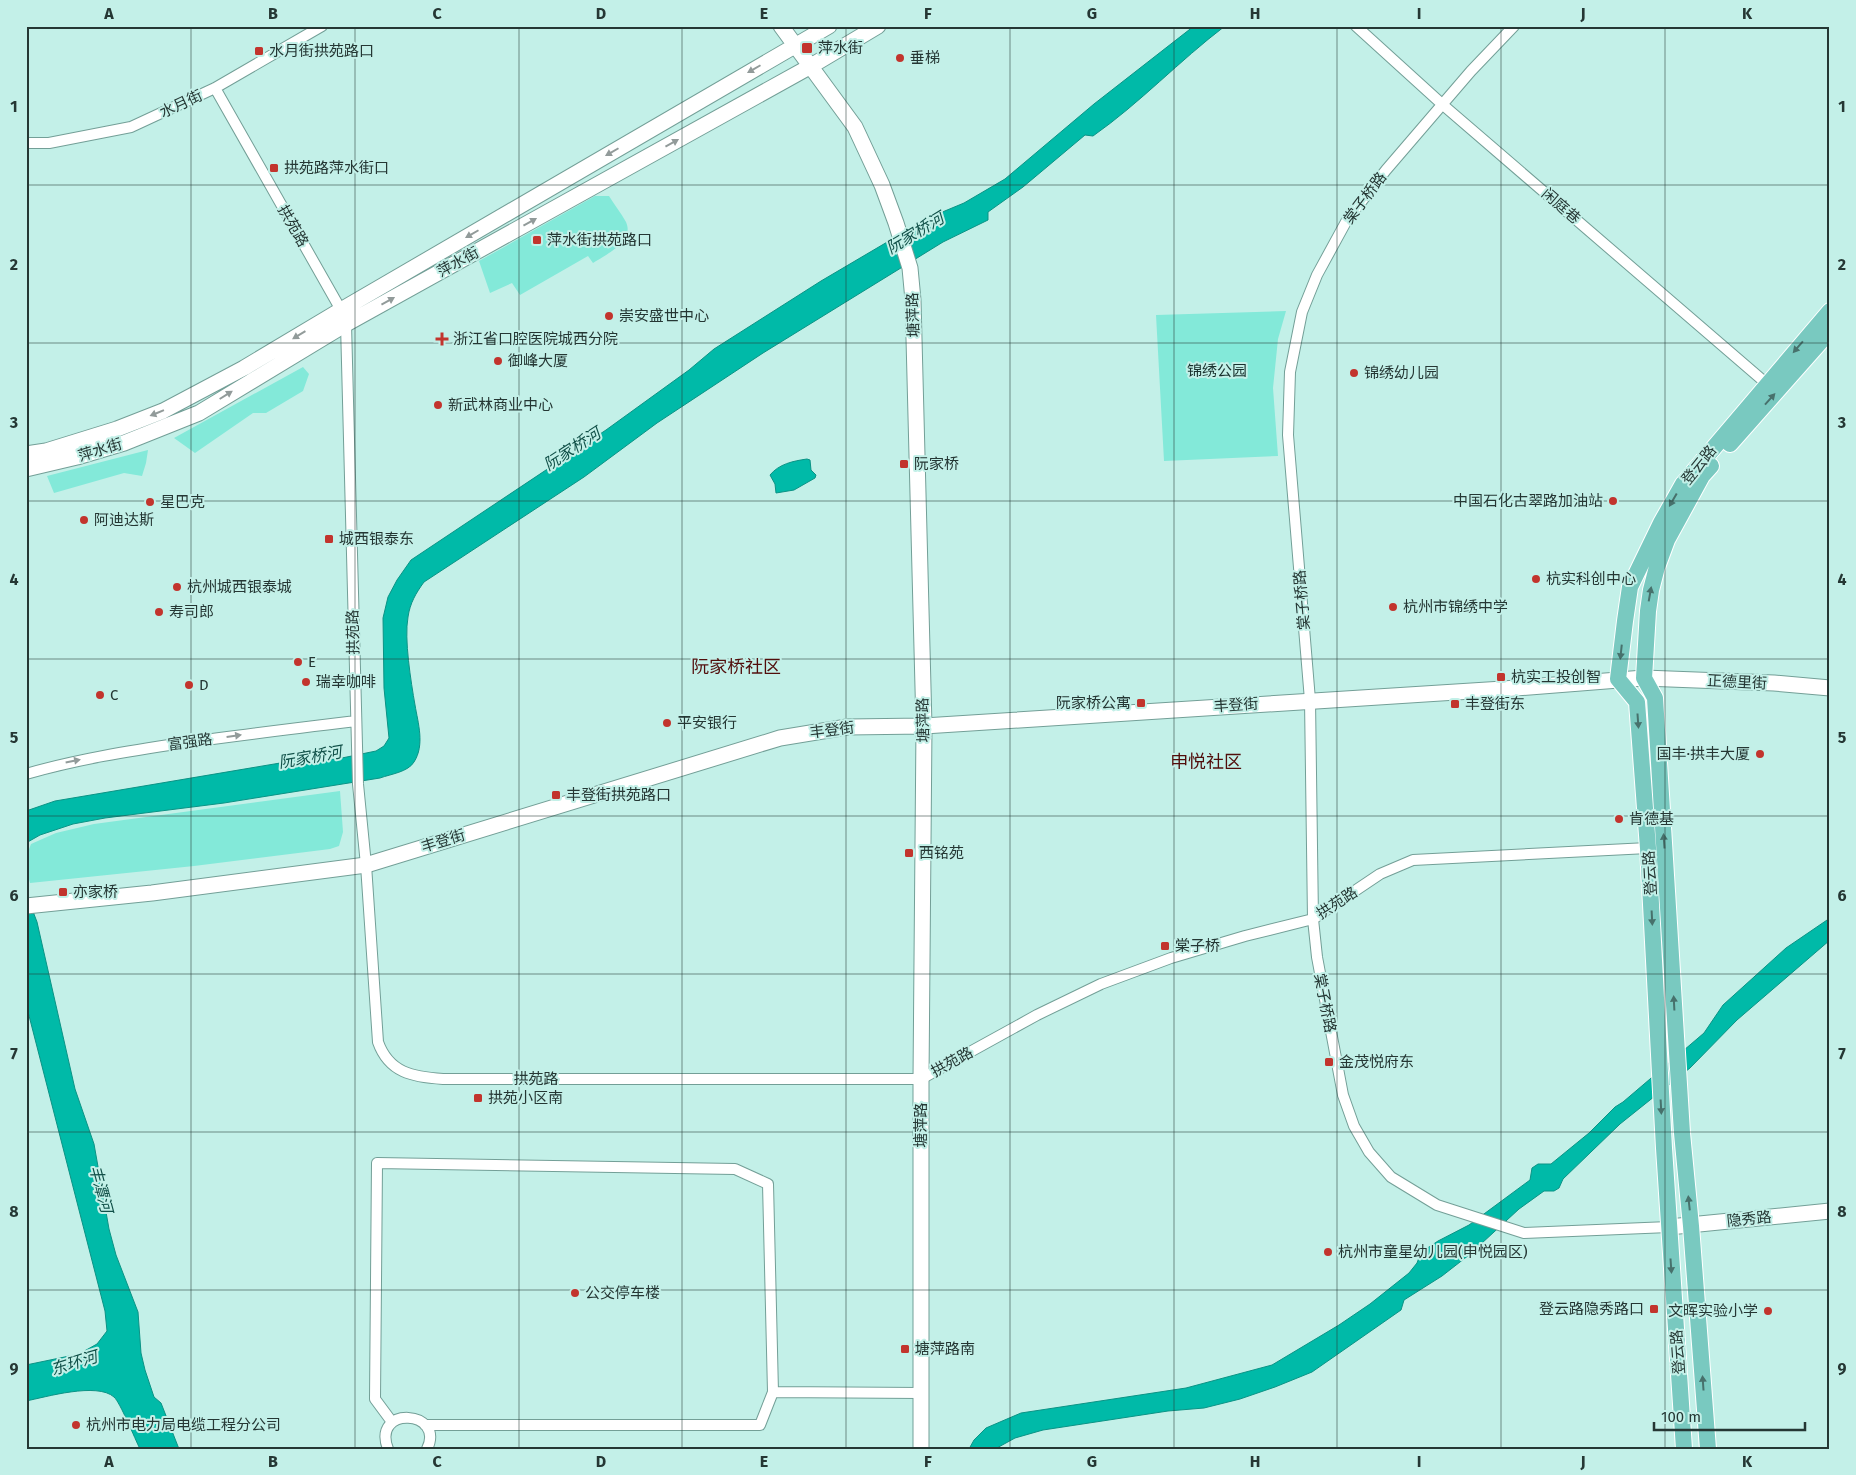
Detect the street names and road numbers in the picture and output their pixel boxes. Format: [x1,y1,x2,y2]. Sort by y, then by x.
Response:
street label: 水月街 [157,86,205,122]
street label: 棠子桥路 [1340,169,1390,227]
street label: 闲庭巷 [1538,184,1584,228]
street label: 拱苑路 [274,202,312,250]
street label: 萍水街 [434,243,482,281]
street label: 塘萍路 [903,292,923,338]
street label: 萍水街 [76,435,124,465]
street label: 登云路 [1678,442,1720,488]
street label: 棠子桥路 [1290,569,1314,631]
street label: 拱苑路 [344,609,362,655]
street label: 正德里街 [1707,671,1767,693]
street label: 丰登街 [1213,694,1259,716]
street label: 塘萍路 [914,697,932,743]
street label: 丰登街 [809,718,855,742]
street label: 富强路 [166,730,214,754]
street label: 丰登街 [419,826,467,856]
street label: 登云路 [1640,850,1660,896]
street label: 拱苑路 [1313,883,1361,923]
street label: 棠子桥路 [1310,972,1340,1034]
street label: 拱苑路 [928,1043,976,1081]
street label: 拱苑路 [513,1070,559,1088]
street label: 塘萍路 [912,1102,930,1148]
street label: 隐秀路 [1726,1208,1772,1230]
street label: 登云路 [1667,1329,1689,1375]

